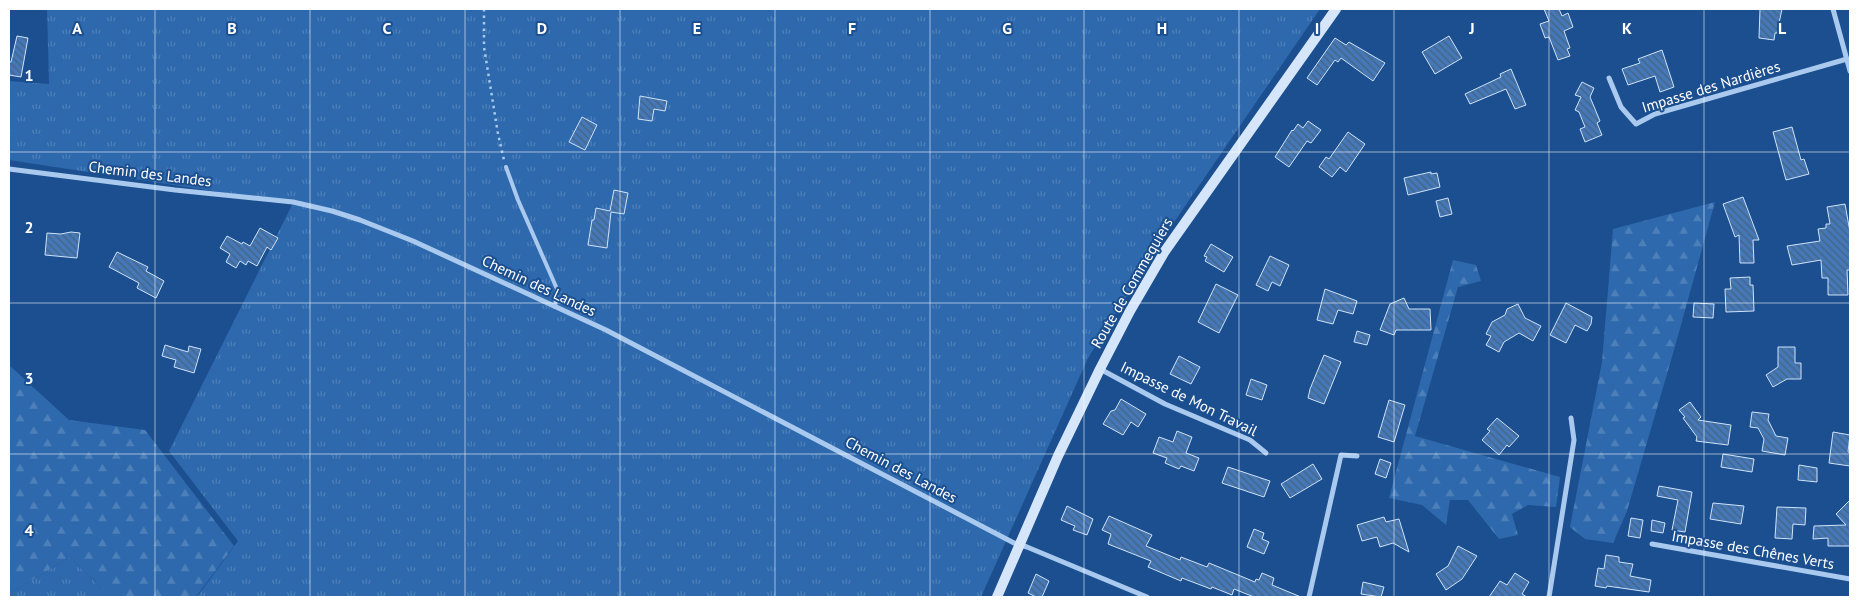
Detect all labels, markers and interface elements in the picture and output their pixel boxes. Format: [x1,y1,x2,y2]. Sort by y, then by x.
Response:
text: A [72,18,82,38]
text: B [227,18,237,38]
text: C [383,18,392,38]
text: D [537,18,547,38]
text: E [693,18,701,38]
text: F [848,18,856,38]
text: G [1002,18,1012,38]
text: H [1157,18,1167,38]
text: I [1315,18,1319,38]
text: J [1468,18,1475,38]
text: K [1622,18,1632,38]
text: L [1778,18,1787,38]
street label: Impasse des Nardières [1639,56,1782,117]
text: 1 [24,65,34,85]
street label: Chemin des Landes [87,157,213,190]
street label: Route de Commequiers [1086,214,1177,351]
text: 2 [24,217,34,237]
street label: Chemin des Landes [479,251,599,320]
street label: Impasse de Mon Travail [1118,357,1261,440]
text: 3 [24,368,34,388]
street label: Chemin des Landes [842,432,960,507]
text: 4 [24,520,34,540]
street label: Impasse des Chênes Verts [1670,526,1836,573]

